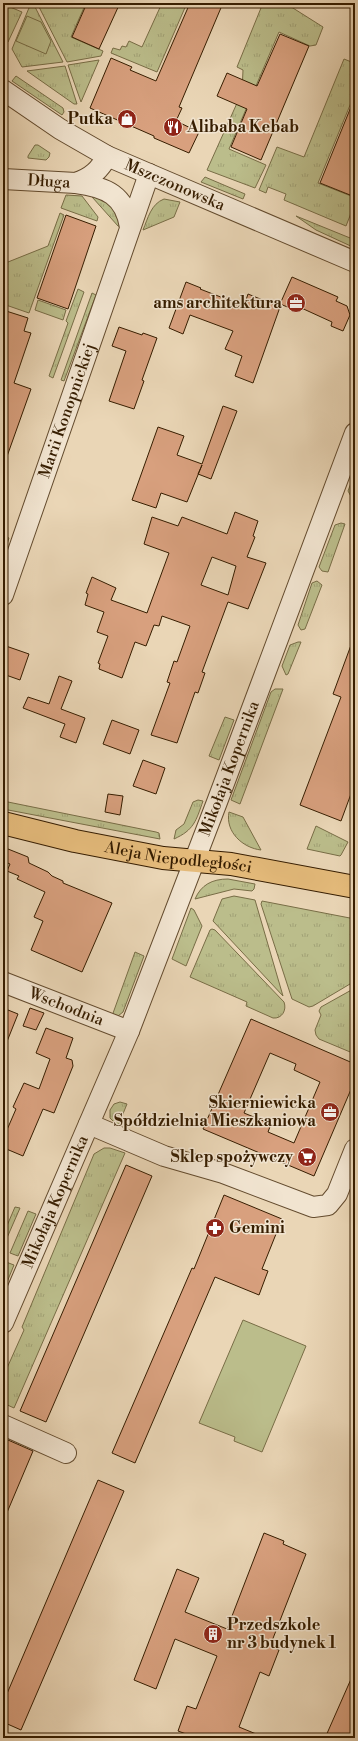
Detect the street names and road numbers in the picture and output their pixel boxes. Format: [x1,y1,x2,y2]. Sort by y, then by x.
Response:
street label: Mszczonowska [122,155,229,216]
street label: Długa [27,170,72,193]
street label: Marii Konopnickiej [34,341,100,481]
street label: Mikołaja Kopernika [195,697,264,839]
street label: Aleja Niepodległości [102,837,254,878]
street label: Wschodnia [25,983,108,1031]
street label: Mikołaja Kopernika [18,1131,93,1271]

